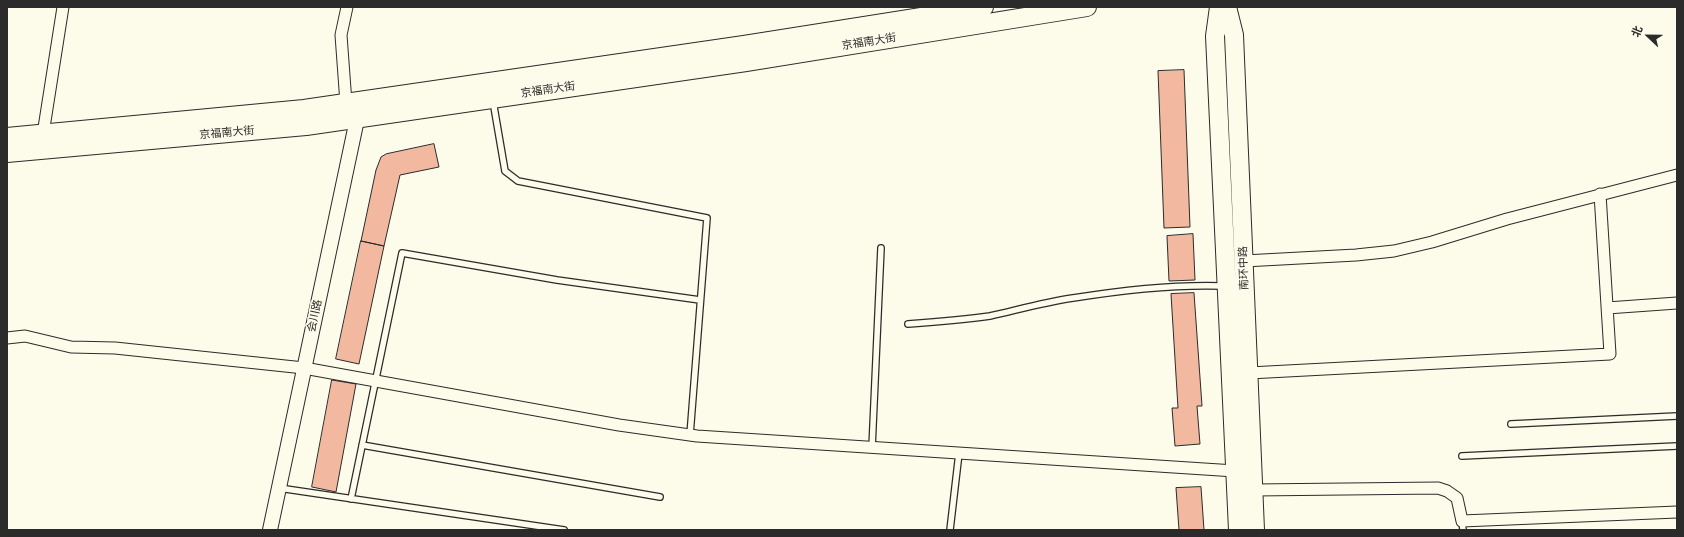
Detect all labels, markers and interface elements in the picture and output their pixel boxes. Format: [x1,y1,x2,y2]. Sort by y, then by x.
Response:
north arrow [1628,16,1668,56]
text: 北 [1627,23,1645,39]
street label: 京福南大街 [841,31,897,53]
street label: 京福南大街 [520,80,576,100]
street label: 京福南大街 [199,124,255,142]
street label: 南环中路 [1237,246,1251,290]
street label: 会川路 [305,298,325,334]

